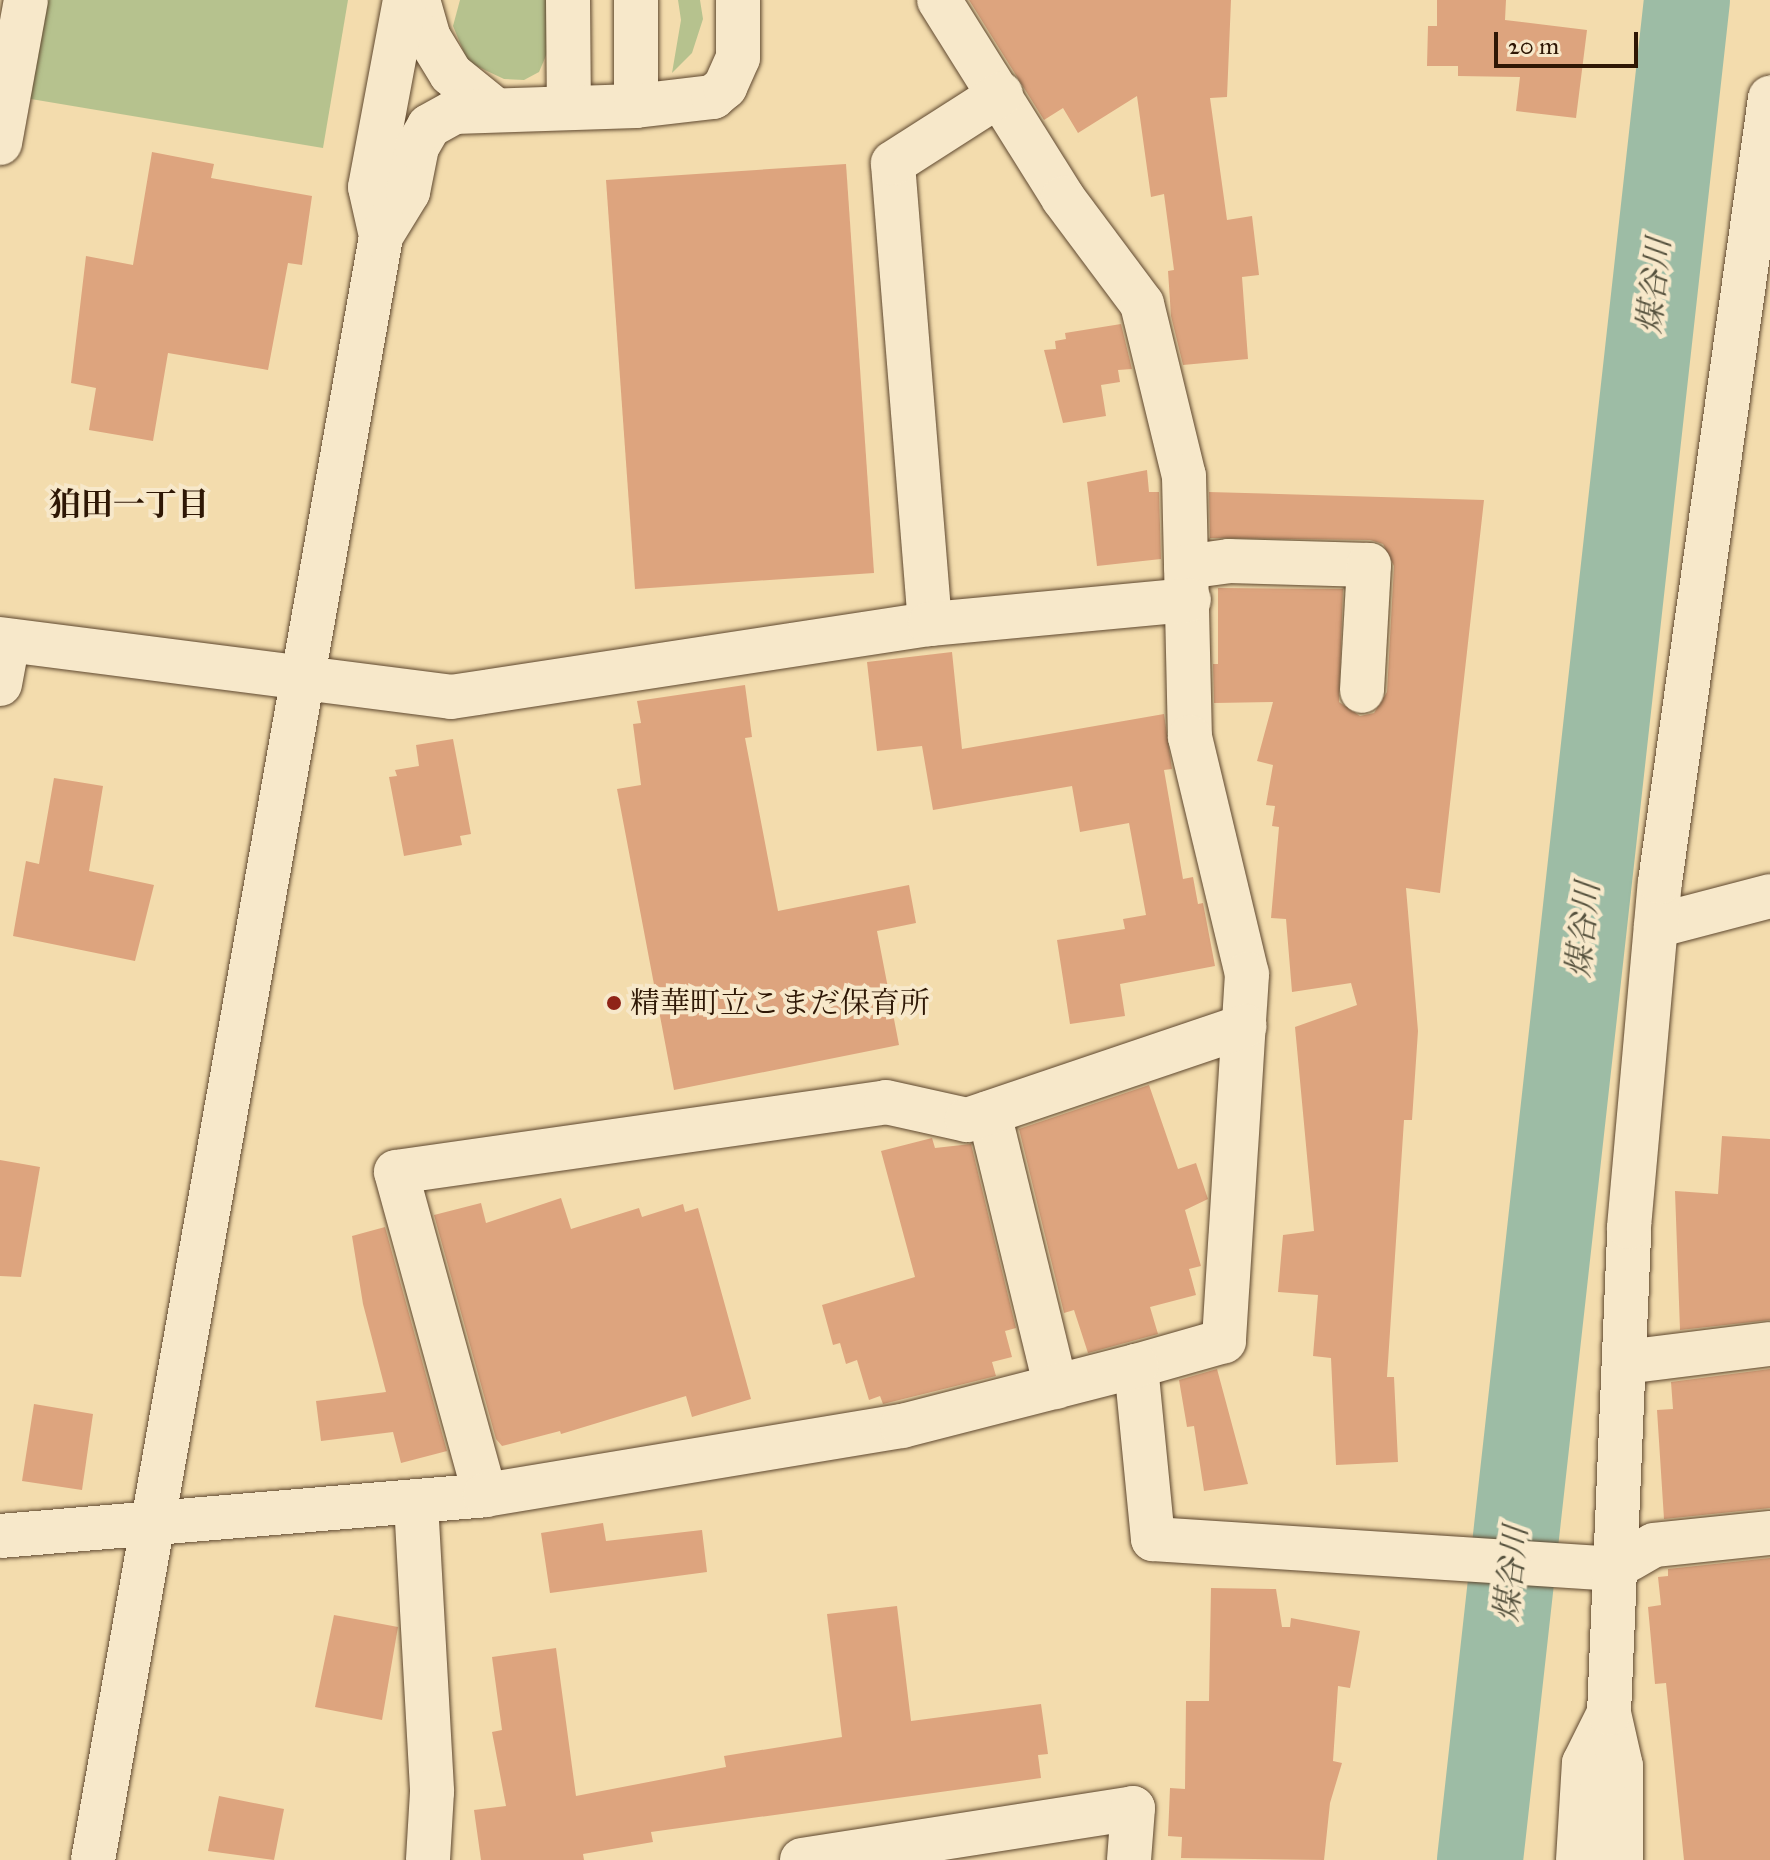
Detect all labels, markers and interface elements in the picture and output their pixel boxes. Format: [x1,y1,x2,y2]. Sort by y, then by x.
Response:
scale bar [1498,16,1642,66]
text: 20 m [1508,31,1559,61]
water label: 煤谷川 [1631,236,1679,336]
district label: 狛田一丁目 [49,486,209,524]
water label: 煤谷川 [1560,880,1608,980]
place label: 精華町立こまだ保育所 [630,985,930,1021]
marker: 精華町立こまだ保育所 [605,994,623,1012]
water label: 煤谷川 [1488,1524,1536,1624]

